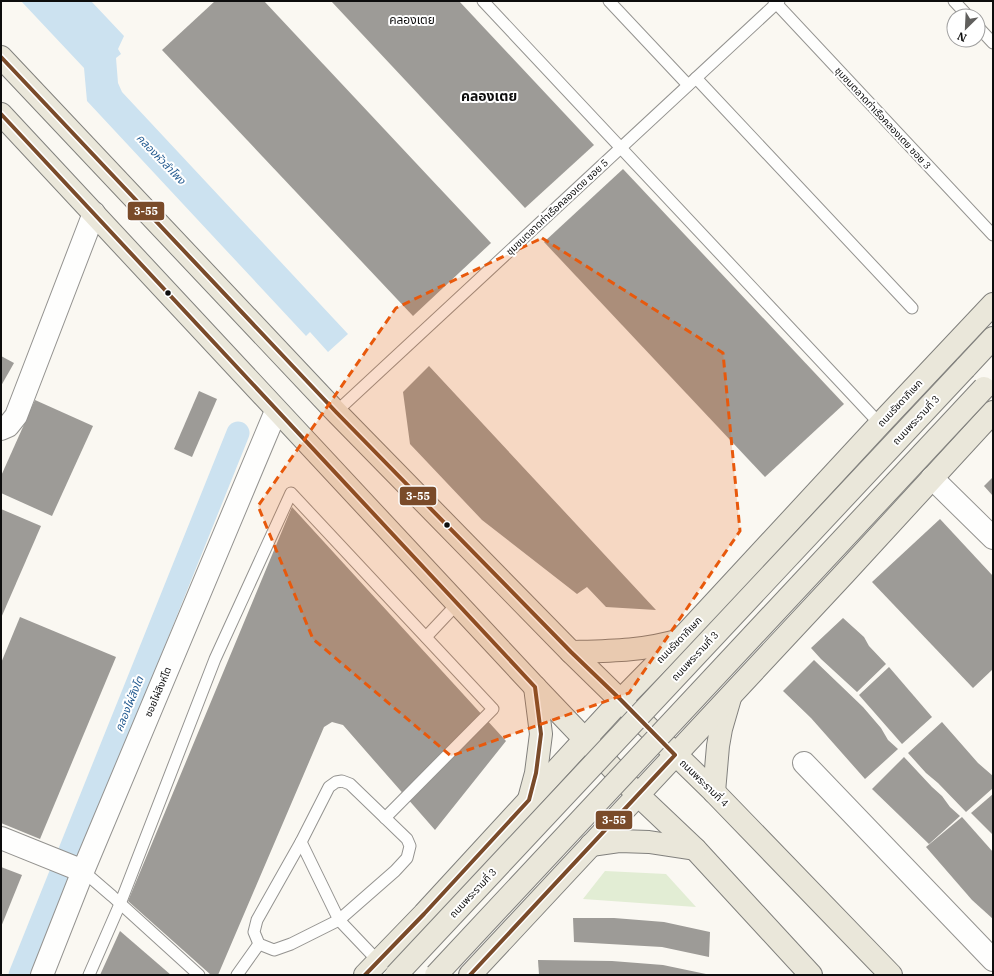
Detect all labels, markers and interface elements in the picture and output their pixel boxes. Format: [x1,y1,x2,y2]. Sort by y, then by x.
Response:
north arrow [946,8,986,48]
district label: คลองเตย [389,12,435,27]
text: N [955,29,969,45]
street label: ชุมชนตลาดท่าเรือคลองเตย ซอย 3 [832,64,934,172]
district label: คลองเตย [461,87,517,105]
water label: คลองหัวลำโพง [134,131,189,188]
street label: ชุมชนตลาดท่าเรือคลองเตย ซอย 5 [503,156,611,258]
line badge: 3-55 [127,201,165,221]
text: 3-55 [134,204,158,218]
unlabelled marker [163,288,173,298]
street label: ถนนรัชดาภิเษก [875,377,925,429]
street label: ถนนพระรามที่ 3 [889,392,942,447]
line badge: 3-55 [399,486,437,506]
text: 3-55 [406,489,430,503]
unlabelled marker [442,520,452,530]
street label: ถนนรัชดาภิเษก [653,614,705,666]
street label: ถนนพระรามที่ 3 [668,628,721,683]
street label: ซอยไผ่สิงห์โต [142,665,174,719]
water label: คลองไผ่สิงโต [112,673,147,734]
street label: ถนนพระรามที่ 4 [677,756,732,810]
line badge: 3-55 [595,810,633,830]
text: 3-55 [602,813,626,827]
street label: ถนนพระรามที่ 3 [446,865,499,920]

